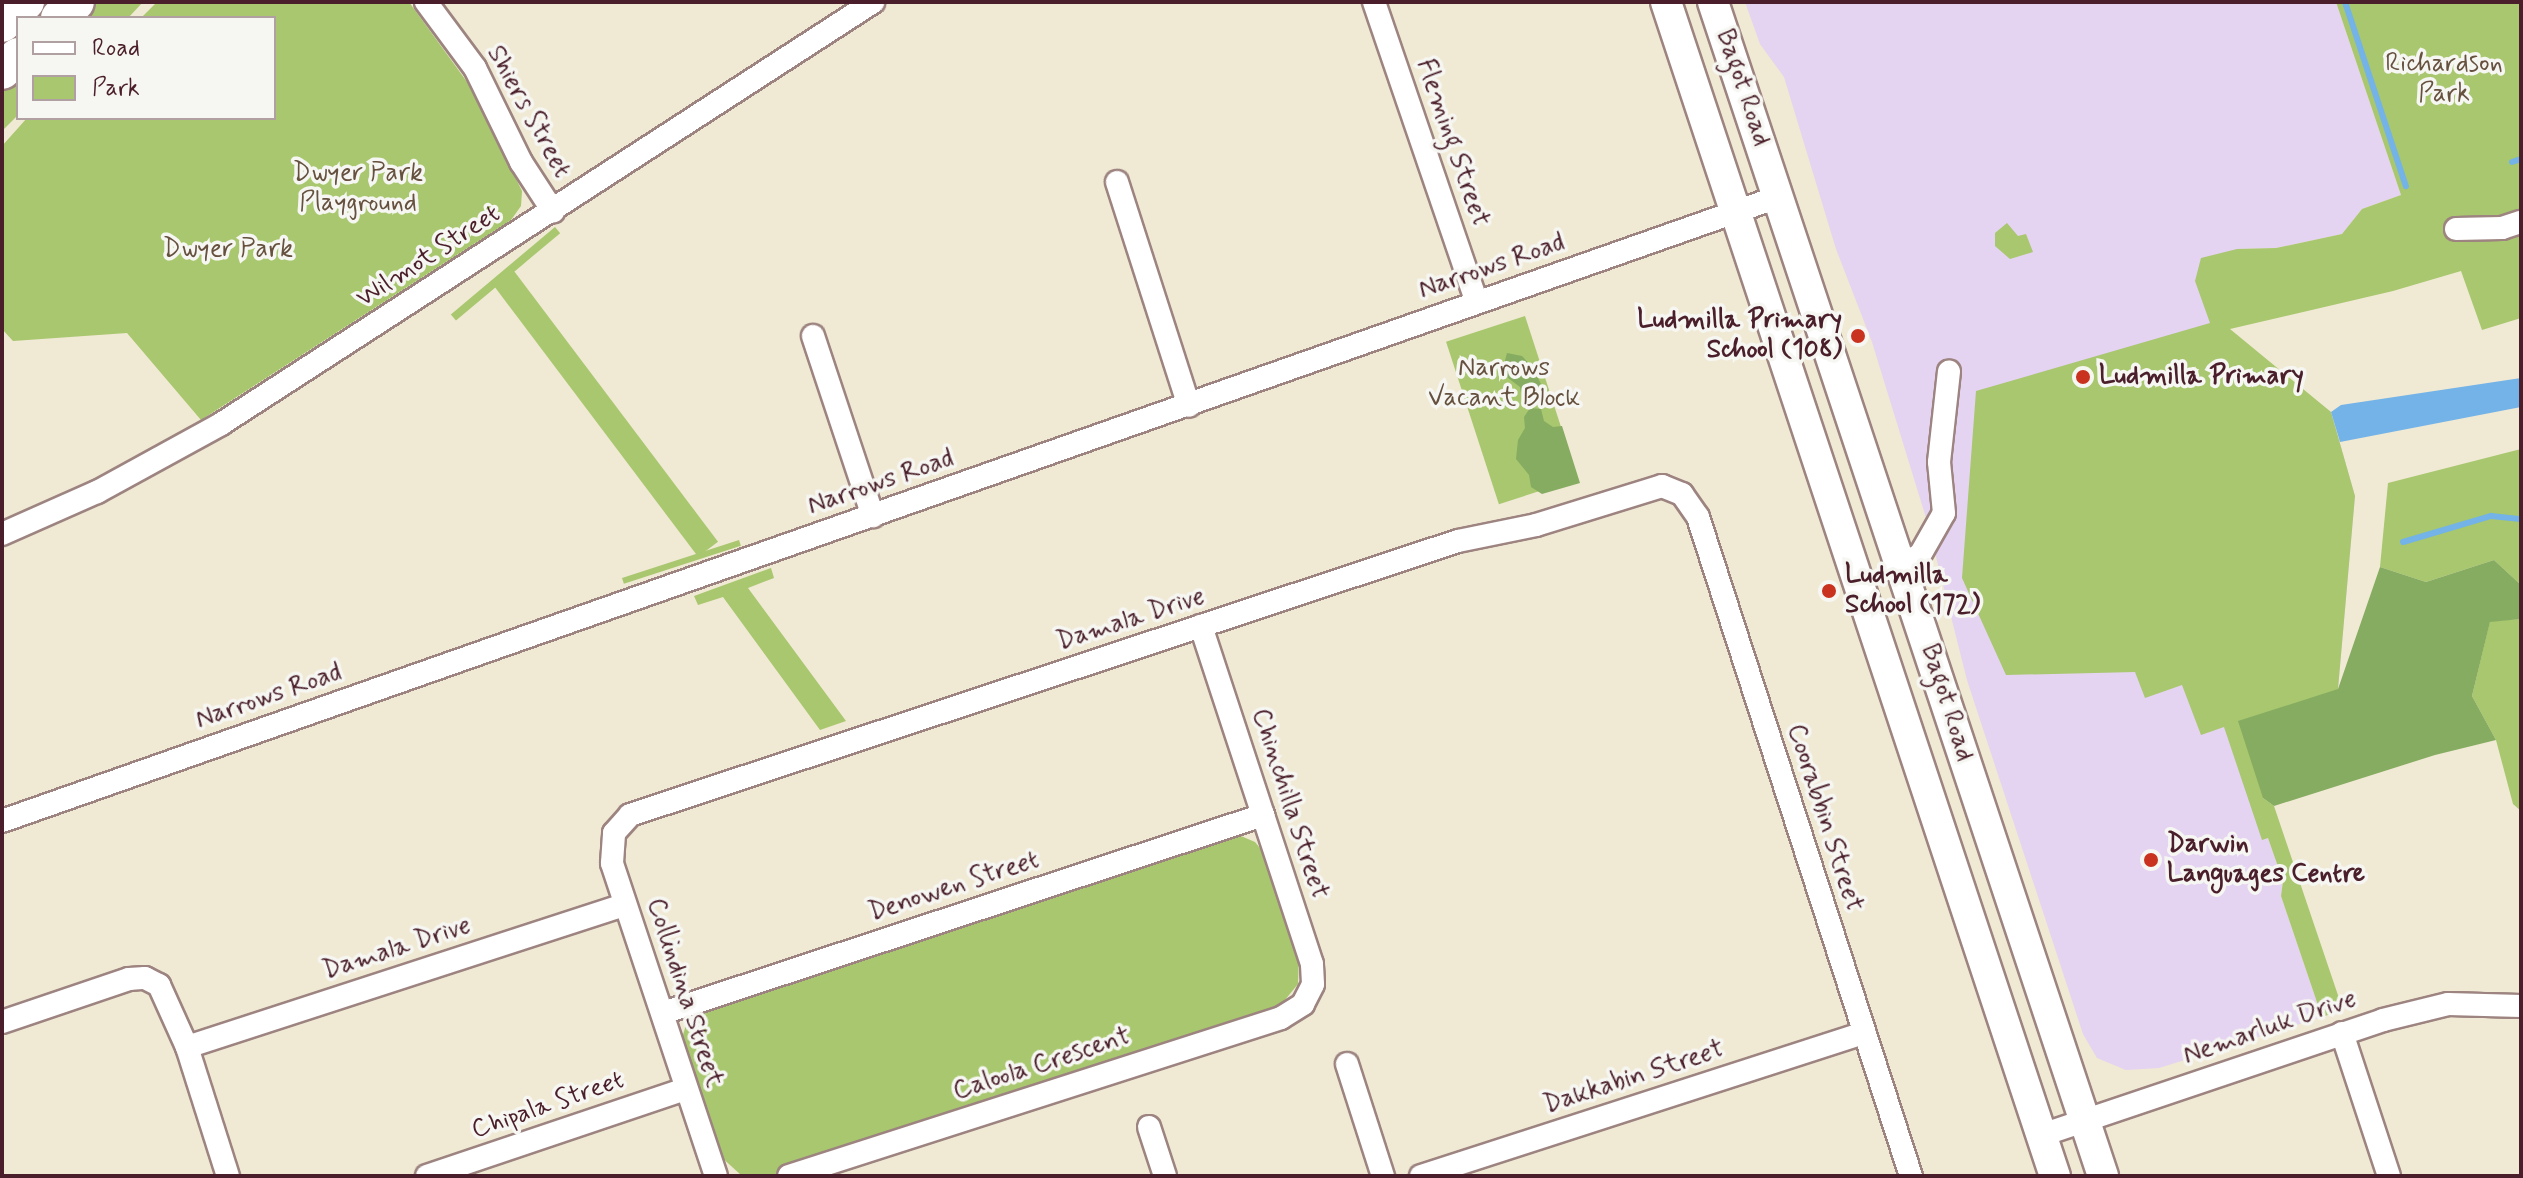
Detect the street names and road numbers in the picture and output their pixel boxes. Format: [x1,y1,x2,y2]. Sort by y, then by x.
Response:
street label: Bagot Road [1707,25,1777,151]
street label: Shiers Street [478,39,578,185]
street label: Fleming Street [1409,56,1495,230]
street label: Wilmot Street [349,198,509,316]
street label: Narrows Road [1416,228,1568,306]
street label: Narrows Road [805,444,957,522]
street label: Damala Drive [1053,581,1209,659]
street label: Bagot Road [1912,640,1980,766]
street label: Narrows Road [193,658,345,736]
street label: Chinchilla Street [1244,706,1334,902]
street label: Coorabbin Street [1779,721,1869,915]
street label: Denowen Street [863,844,1045,930]
street label: Collindina Street [639,895,729,1091]
street label: Damala Drive [319,910,475,988]
street label: Nemarluk Drive [2180,984,2360,1072]
street label: Caloola Crescent [950,1022,1134,1108]
street label: Dakkabin Street [1541,1034,1727,1122]
street label: Chipala Street [466,1065,630,1147]

